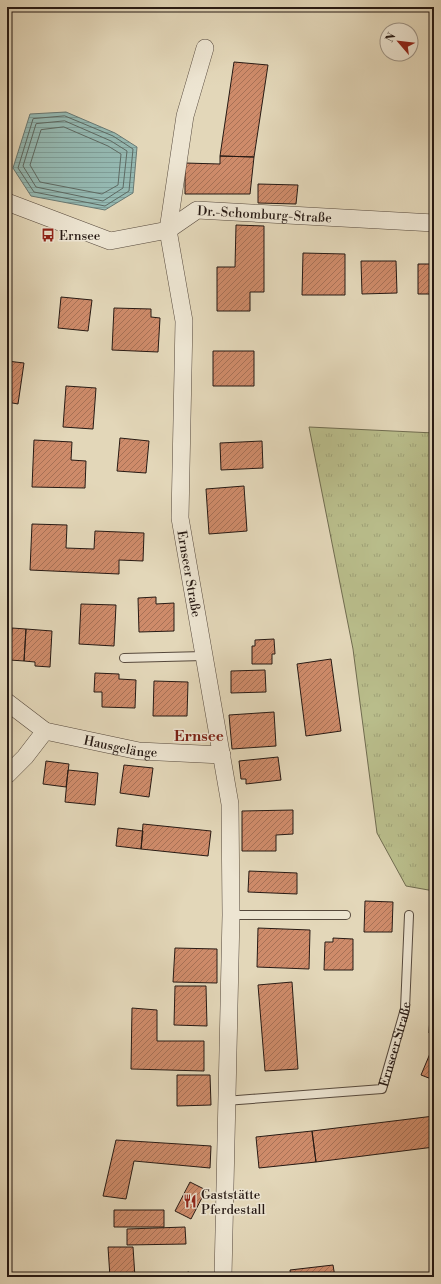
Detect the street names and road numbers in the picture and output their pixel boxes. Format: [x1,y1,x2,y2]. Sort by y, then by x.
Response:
street label: Dr.-Schomburg-Straße [197,203,333,226]
street label: Ernseer Straße [173,529,204,619]
street label: Hausgelänge [82,732,158,761]
street label: Ernseer Straße [376,1001,414,1089]

